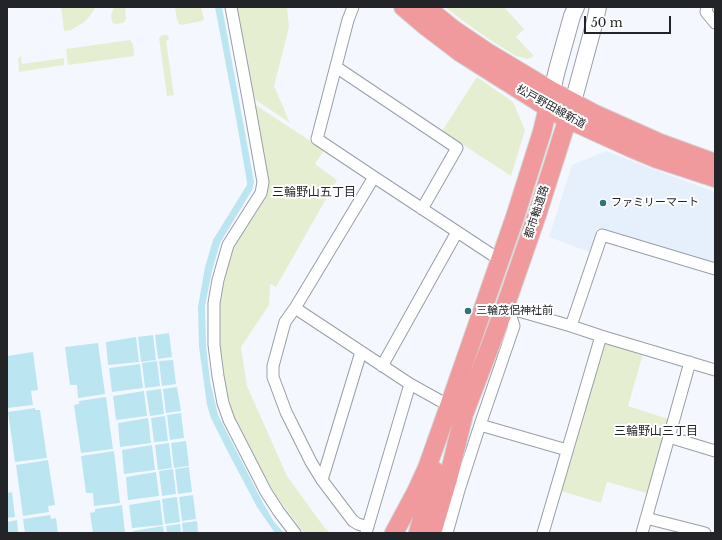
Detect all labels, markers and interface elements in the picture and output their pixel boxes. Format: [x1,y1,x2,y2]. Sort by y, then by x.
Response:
scale bar [586,8,673,34]
text: 50 m [591,15,623,30]
street label: 松戸野田線新道 [514,83,588,131]
street label: 都市軸道路 [522,184,552,240]
district label: 三輪野山五丁目 [272,186,356,200]
place label: ファミリーマート [611,196,699,210]
marker: ファミリーマート [598,198,608,208]
place label: 三輪茂侶神社前 [476,304,553,318]
marker: 三輪茂侶神社前 [463,306,473,316]
district label: 三輪野山三丁目 [614,425,698,439]

